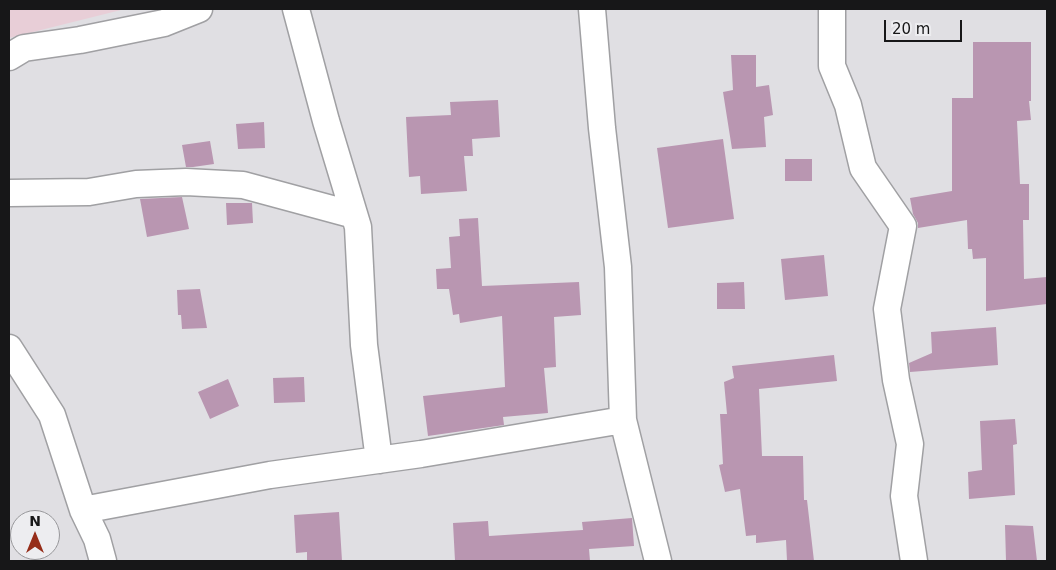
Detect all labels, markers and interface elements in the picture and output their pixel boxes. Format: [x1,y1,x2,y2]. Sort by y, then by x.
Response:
scale bar [886,10,964,42]
text: 20 m [892,20,930,38]
north arrow [10,510,60,560]
text: N [29,513,41,529]

